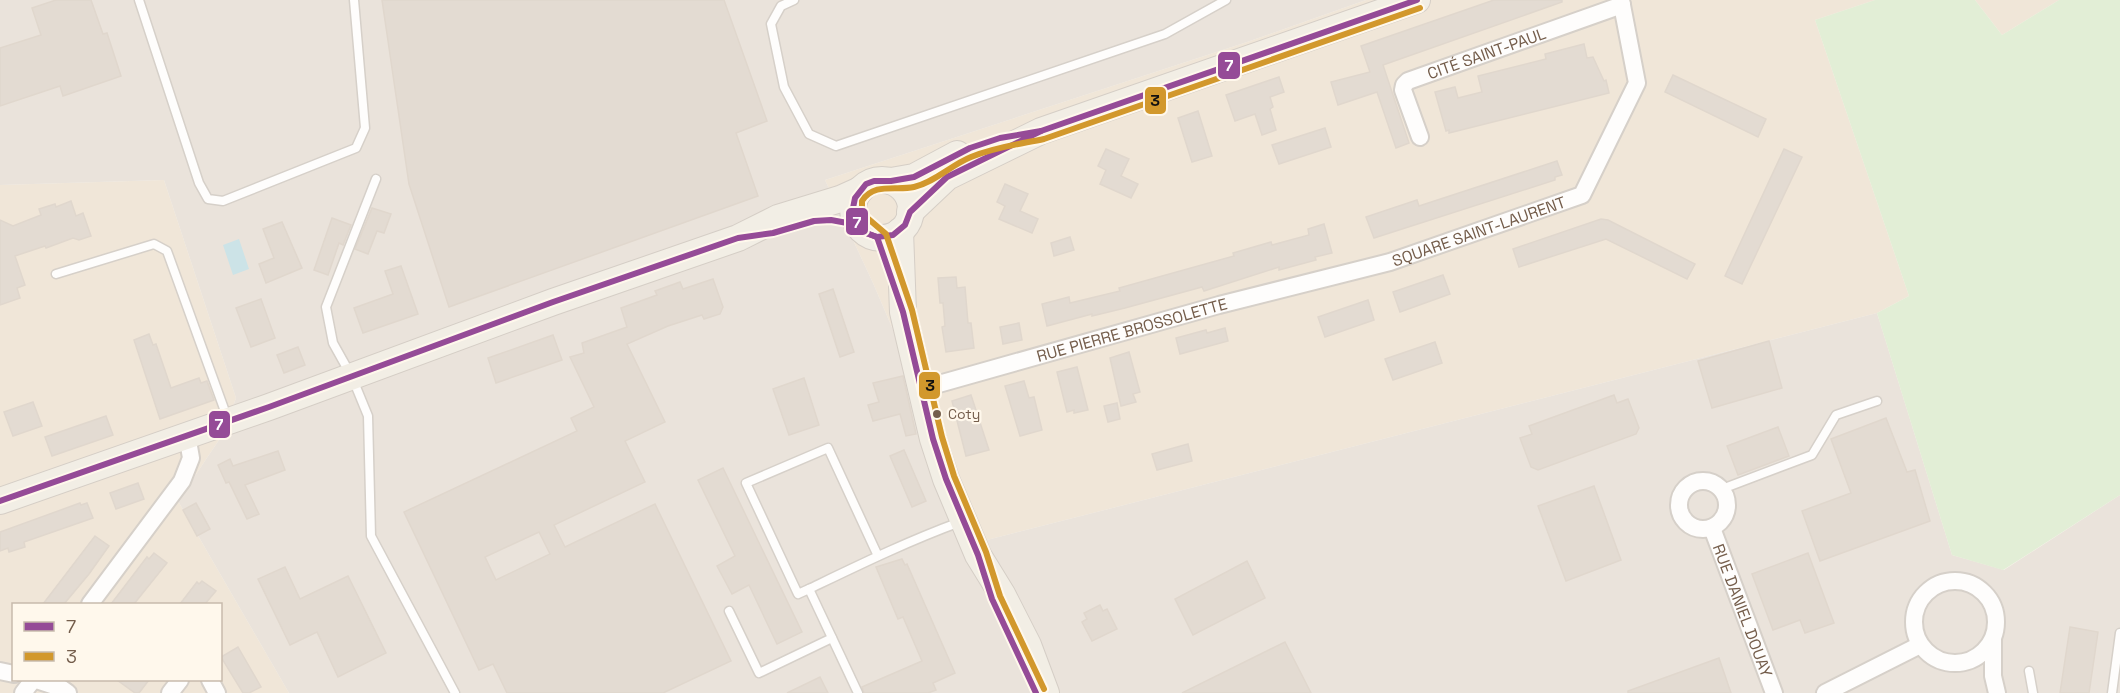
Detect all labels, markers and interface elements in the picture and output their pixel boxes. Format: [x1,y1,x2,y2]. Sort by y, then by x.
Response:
street label: CITÉ SAINT-PAUL [1424,22,1549,84]
line badge: 7 [1217,51,1241,80]
text: 7 [1225,55,1234,76]
line badge: 3 [1144,86,1167,115]
text: 3 [1150,90,1160,111]
street label: SQUARE SAINT-LAURENT [1389,191,1568,271]
line badge: 7 [845,207,869,236]
text: 7 [853,212,862,233]
street label: RUE PIERRE BROSSOLETTE [1034,293,1229,366]
line badge: 3 [918,371,941,400]
text: 3 [925,375,935,396]
place label: Coty [948,405,980,423]
marker: Coty [931,408,943,420]
line badge: 7 [208,410,231,439]
text: 7 [215,414,224,435]
street label: RUE DANIEL DOUAY [1708,541,1778,680]
legend [12,603,222,681]
text: 7 [66,615,76,638]
text: 3 [66,645,77,668]

